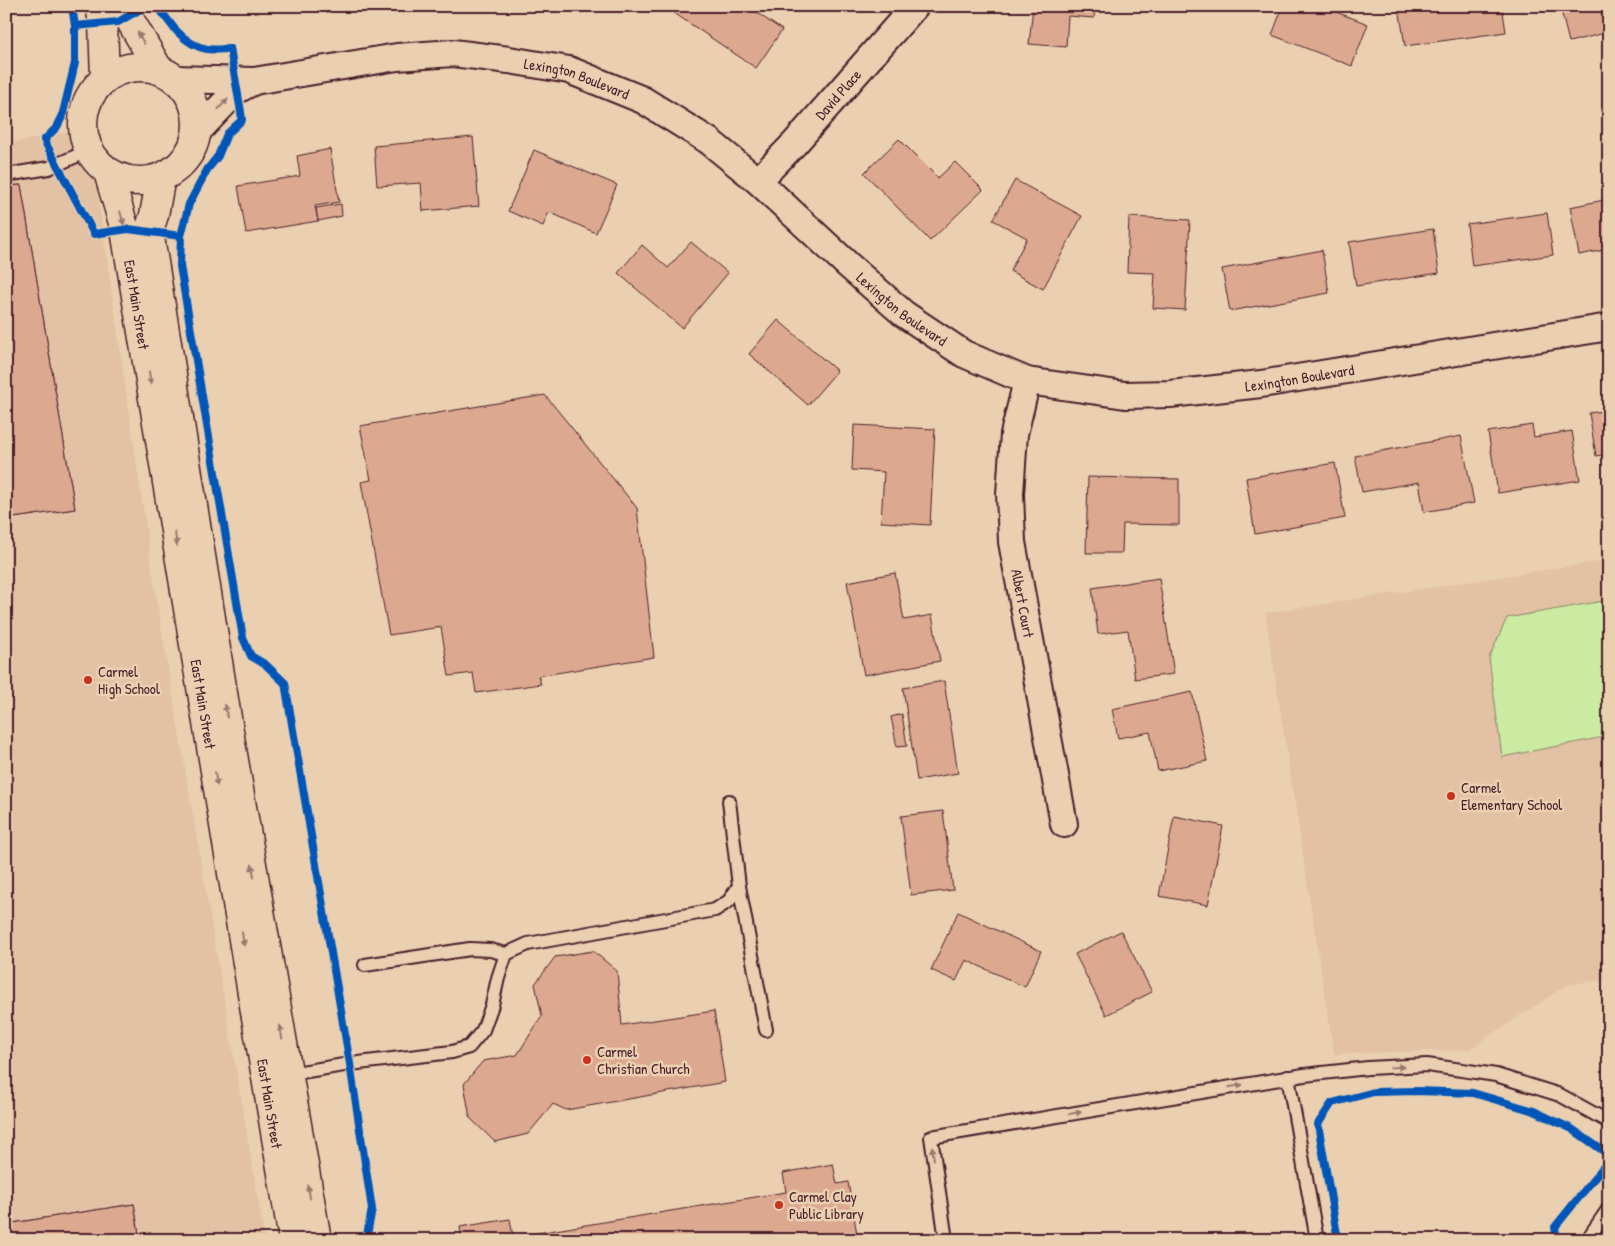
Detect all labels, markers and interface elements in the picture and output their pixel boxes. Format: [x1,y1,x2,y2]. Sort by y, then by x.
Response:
one-way arrow [136,32,145,45]
street label: Lexington Boulevard [523,52,633,104]
street label: David Place [810,64,866,124]
one-way arrow [217,99,229,111]
one-way arrow [118,211,126,226]
street label: East Main Street [120,258,155,352]
street label: Lexington Boulevard [852,267,952,351]
street label: Lexington Boulevard [1244,358,1356,396]
one-way arrow [146,371,154,387]
one-way arrow [173,531,181,547]
street label: Albert Court [1007,567,1040,640]
street label: East Main Street [186,658,222,751]
place label: Carmel High School [98,661,160,699]
marker: Carmel High School [82,674,94,686]
one-way arrow [221,703,229,719]
one-way arrow [212,771,220,787]
place label: Carmel Elementary School [1461,777,1562,815]
marker: Carmel Elementary School [1445,790,1457,802]
one-way arrow [249,863,257,879]
one-way arrow [239,932,247,948]
one-way arrow [277,1023,285,1039]
place label: Carmel Christian Church [597,1041,689,1079]
marker: Carmel Christian Church [581,1054,593,1066]
street label: East Main Street [253,1057,288,1151]
one-way arrow [1389,1062,1405,1070]
one-way arrow [1228,1082,1244,1090]
one-way arrow [1068,1109,1084,1117]
one-way arrow [929,1145,937,1161]
one-way arrow [304,1183,312,1199]
place label: Carmel Clay Public Library [789,1186,864,1224]
marker: Carmel Clay Public Library [773,1199,785,1211]

